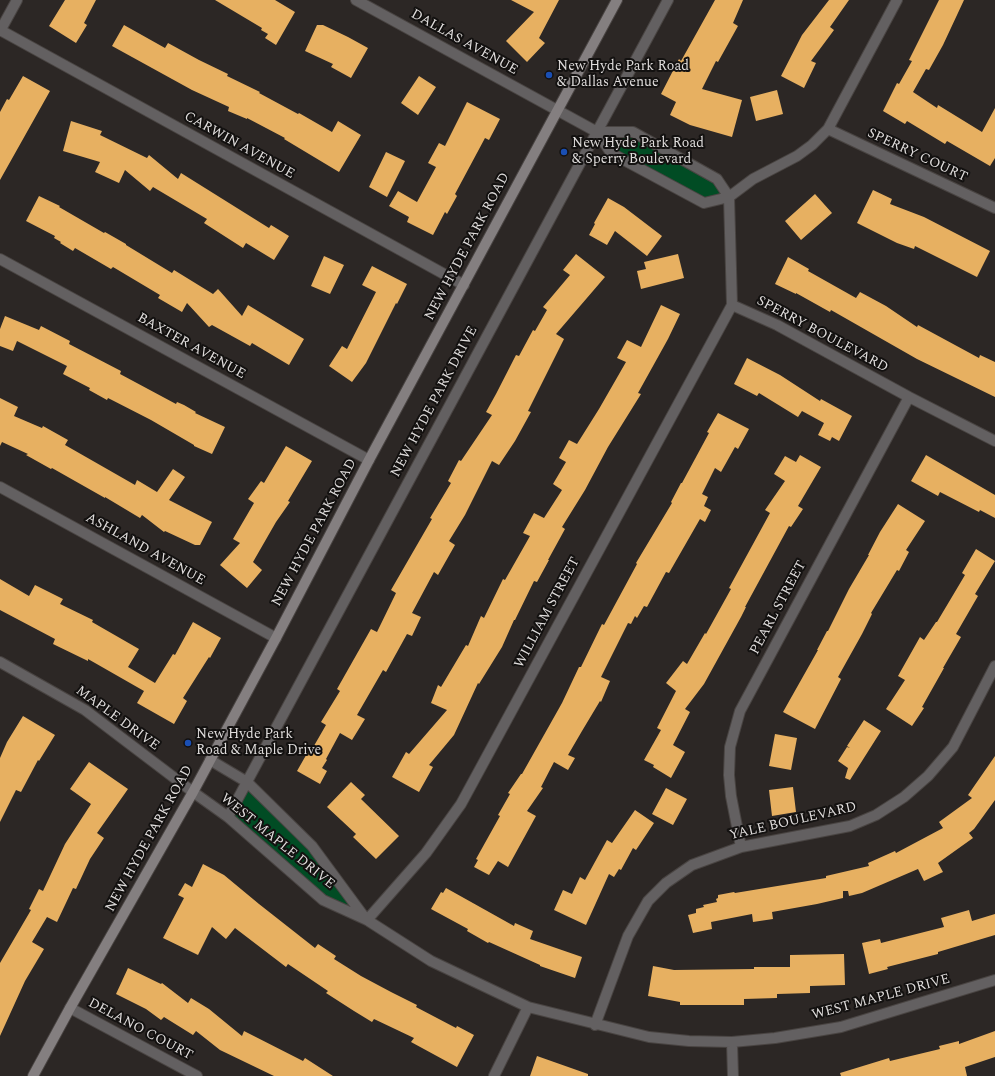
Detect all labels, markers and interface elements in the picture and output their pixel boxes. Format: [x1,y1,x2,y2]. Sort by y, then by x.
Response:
street label: DALLAS AVENUE [408,7,520,79]
place label: New Hyde Park Road & Dallas Avenue [557,59,689,92]
marker: New Hyde Park Road & Dallas Avenue [544,70,554,80]
street label: CARWIN AVENUE [181,109,297,183]
street label: SPERRY COURT [864,125,970,187]
place label: New Hyde Park Road & Sperry Boulevard [572,136,704,168]
marker: New Hyde Park Road & Sperry Boulevard [559,147,569,157]
street label: NEW HYDE PARK ROAD [422,170,514,324]
street label: SPERRY BOULEVARD [753,293,891,377]
street label: BAXTER AVENUE [134,310,248,384]
street label: NEW HYDE PARK DRIVE [388,324,482,480]
street label: NEW HYDE PARK ROAD [269,456,361,610]
street label: ASHLAND AVENUE [82,510,208,590]
street label: WILLIAM STREET [512,555,584,671]
street label: PEARL STREET [747,558,811,658]
street label: MAPLE DRIVE [72,683,162,755]
place label: New Hyde Park Road & Maple Drive [196,727,321,760]
marker: New Hyde Park Road & Maple Drive [183,738,193,748]
street label: NEW HYDE PARK ROAD [103,763,197,915]
street label: WEST MAPLE DRIVE [216,791,338,893]
street label: YALE BOULEVARD [728,799,858,845]
street label: WEST MAPLE DRIVE [810,971,952,1025]
street label: DELANO COURT [85,995,195,1065]

